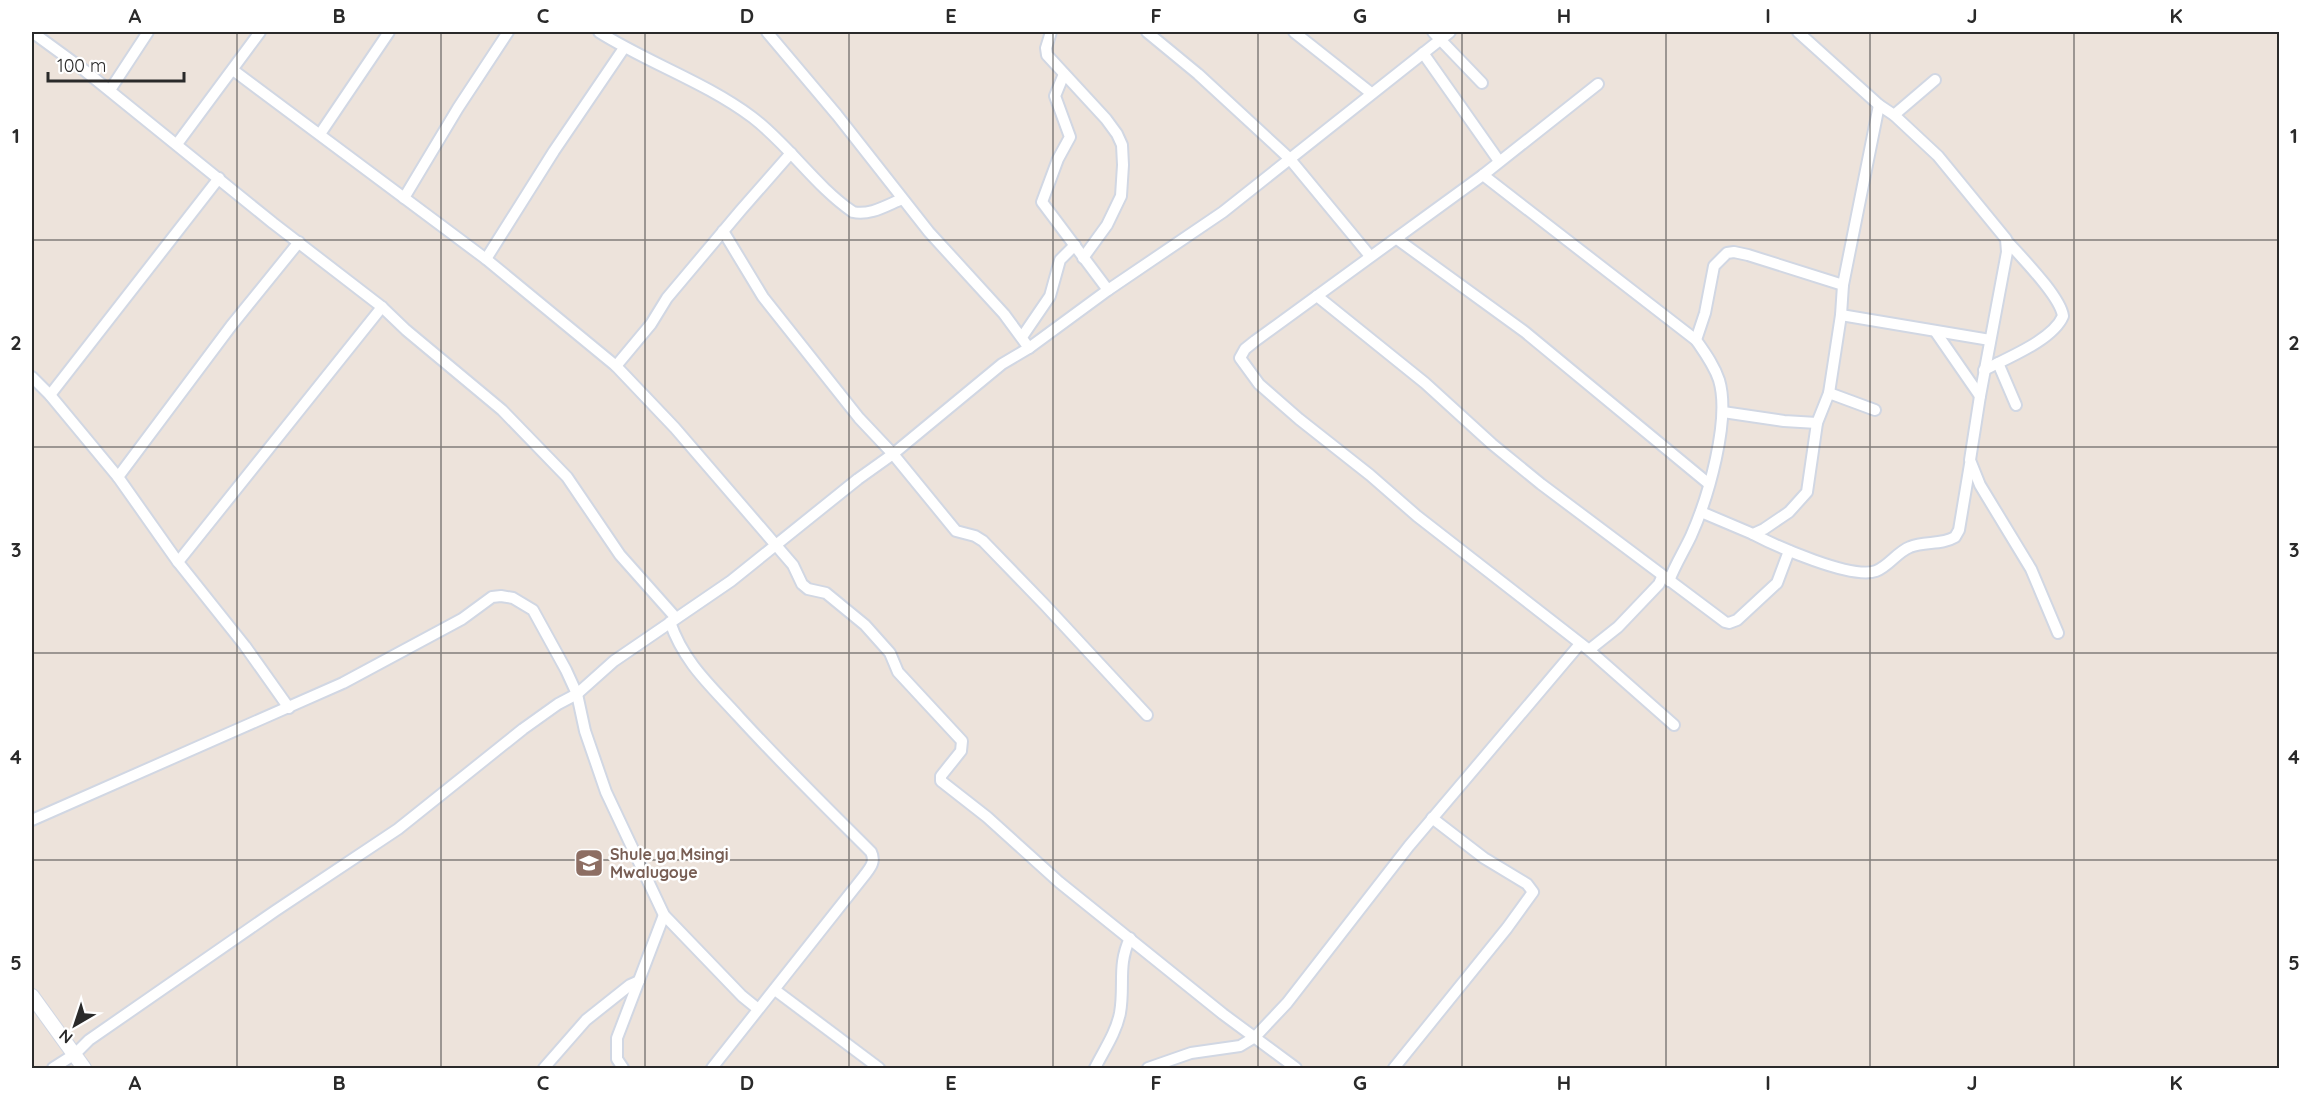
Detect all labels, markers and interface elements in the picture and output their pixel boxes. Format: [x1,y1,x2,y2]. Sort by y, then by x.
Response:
text: A [129,3,142,28]
text: B [332,3,346,28]
text: C [537,3,550,28]
text: D [740,3,754,28]
text: E [945,3,957,28]
text: F [1150,3,1162,28]
text: G [1353,3,1367,28]
text: H [1557,3,1571,28]
text: I [1765,3,1771,28]
text: J [1966,3,1978,28]
text: K [2169,3,2183,28]
scale bar [48,45,184,83]
text: 100 m [57,54,106,77]
text: 1 [12,123,20,148]
text: 1 [2290,123,2298,148]
text: 2 [10,330,22,355]
text: 2 [2288,330,2300,355]
text: 3 [11,537,21,562]
text: 3 [2289,537,2299,562]
text: 4 [10,744,22,769]
text: 4 [2288,744,2300,769]
place label: Shule ya Msingi Mwalugoye [610,844,728,882]
school or university icon: Shule ya Msingi Mwalugoye [573,847,605,879]
text: 5 [10,950,22,975]
text: 5 [2288,950,2300,975]
north arrow [45,995,105,1055]
text: N [55,1025,76,1048]
text: A [129,1070,142,1095]
text: B [332,1070,346,1095]
text: C [537,1070,550,1095]
text: D [740,1070,754,1095]
text: E [945,1070,957,1095]
text: F [1150,1070,1162,1095]
text: G [1353,1070,1367,1095]
text: H [1557,1070,1571,1095]
text: I [1765,1070,1771,1095]
text: J [1966,1070,1978,1095]
text: K [2169,1070,2183,1095]

